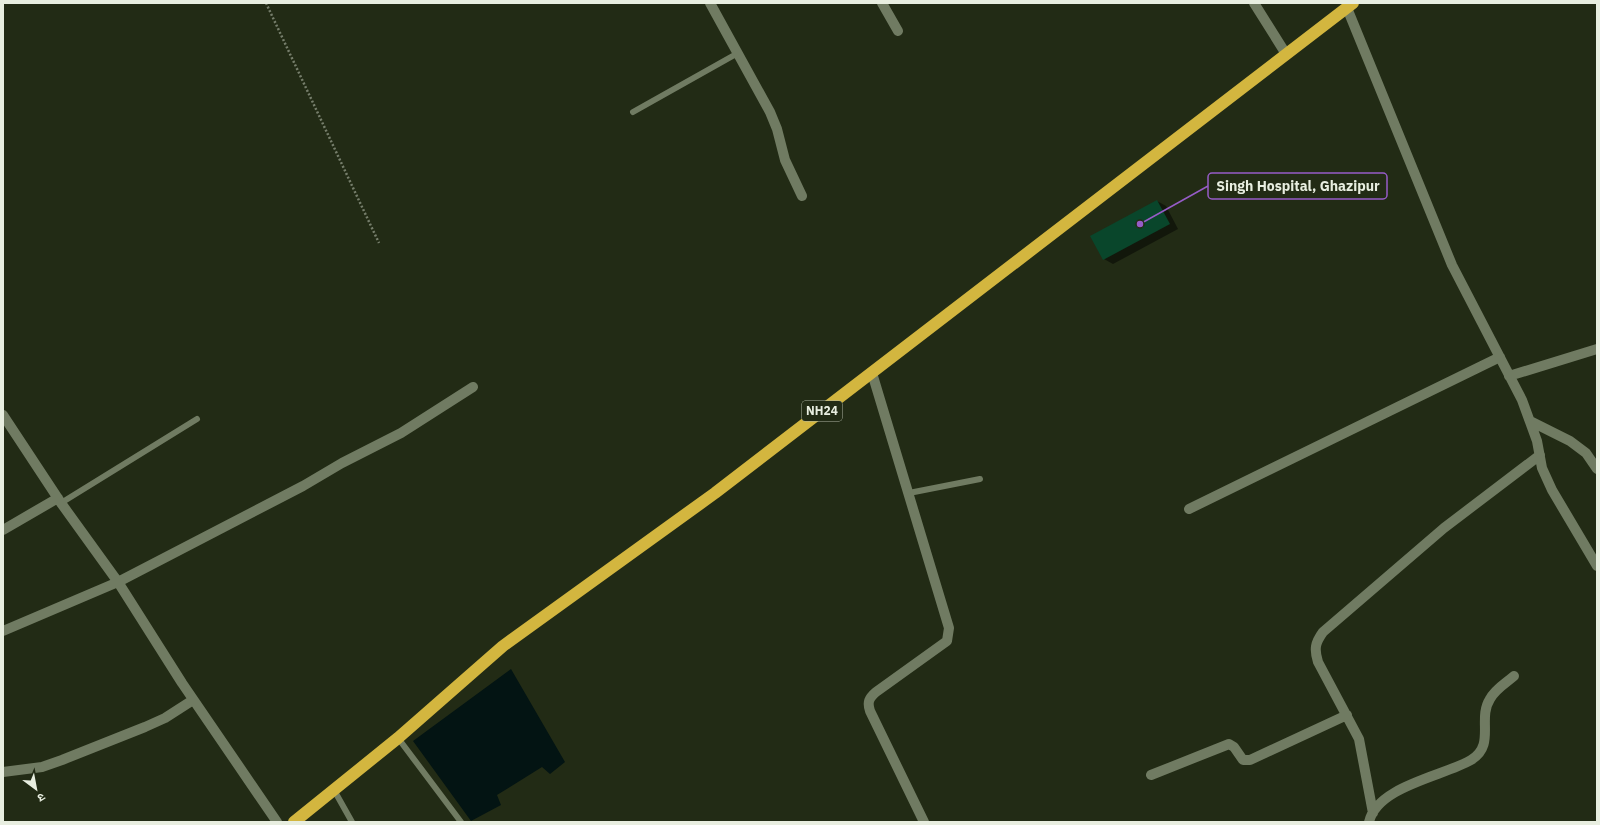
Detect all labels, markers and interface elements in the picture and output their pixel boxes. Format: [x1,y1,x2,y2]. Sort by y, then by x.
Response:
callout: Singh Hospital, Ghazipur [1208,173,1387,199]
text: Singh Hospital, Ghazipur [1216,177,1380,195]
road number: NH24 [802,401,842,421]
north arrow [16,769,56,809]
text: उ [34,790,48,805]

